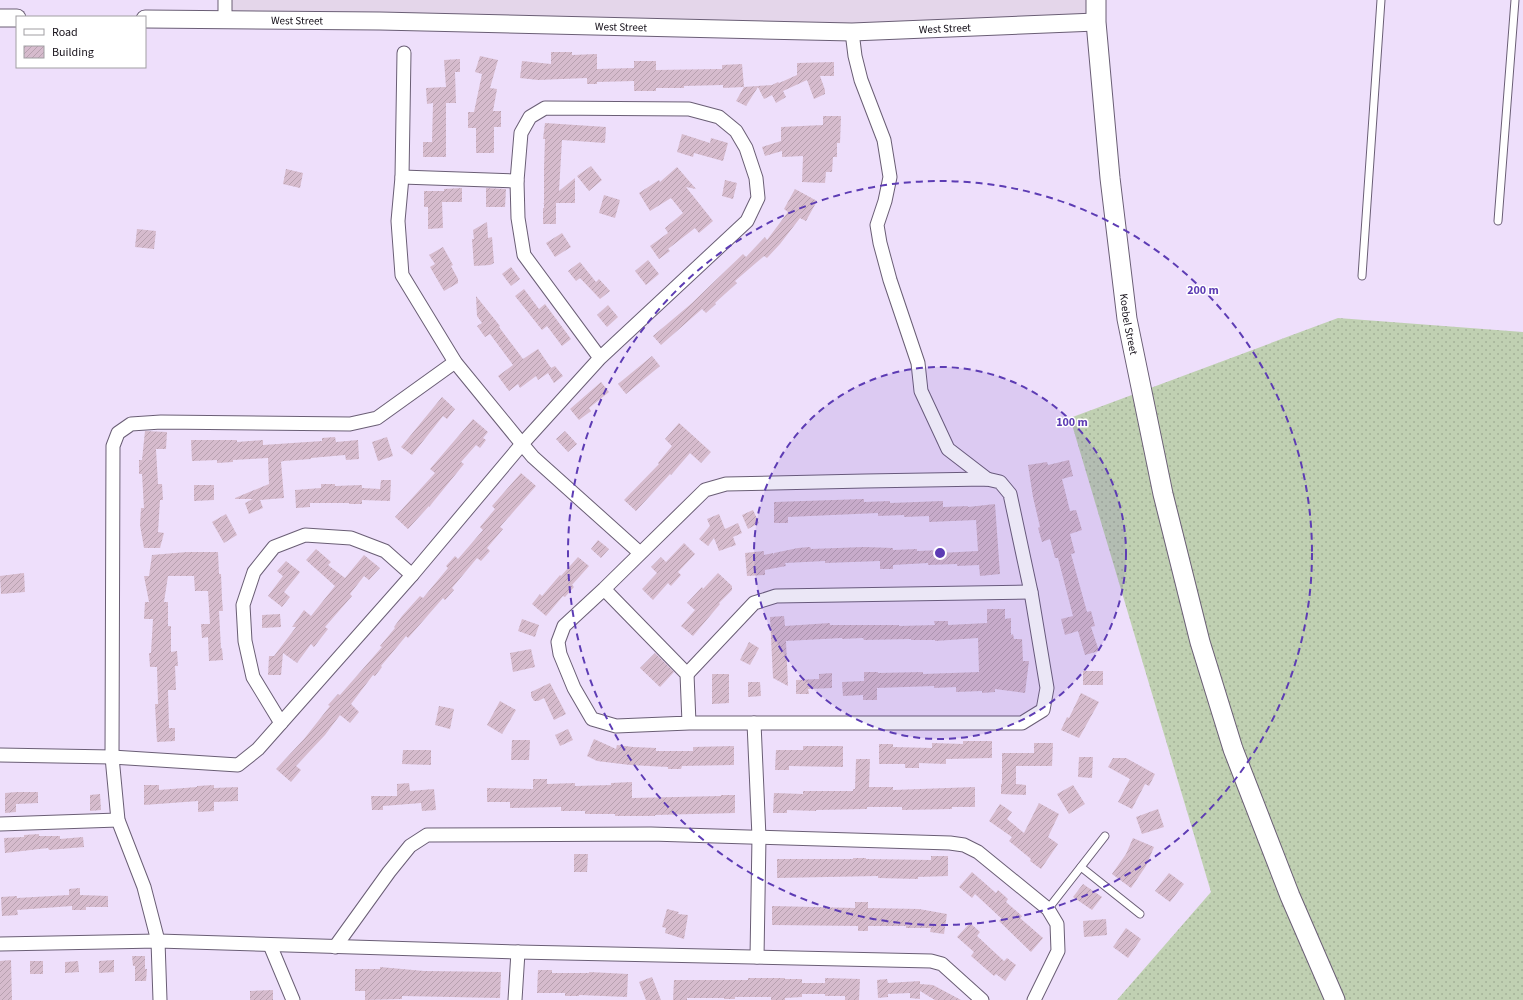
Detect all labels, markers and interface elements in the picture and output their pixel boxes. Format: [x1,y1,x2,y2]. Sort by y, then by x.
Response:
street label: West Street [271,13,323,28]
legend [16,16,146,68]
street label: West Street [595,19,647,35]
street label: West Street [918,20,971,37]
text: Road [52,24,78,41]
text: Building [52,44,94,61]
text: 200 m [1187,282,1219,299]
street label: Koebel Street [1116,293,1142,356]
text: 100 m [1056,414,1088,431]
centre of rings [933,546,947,560]

